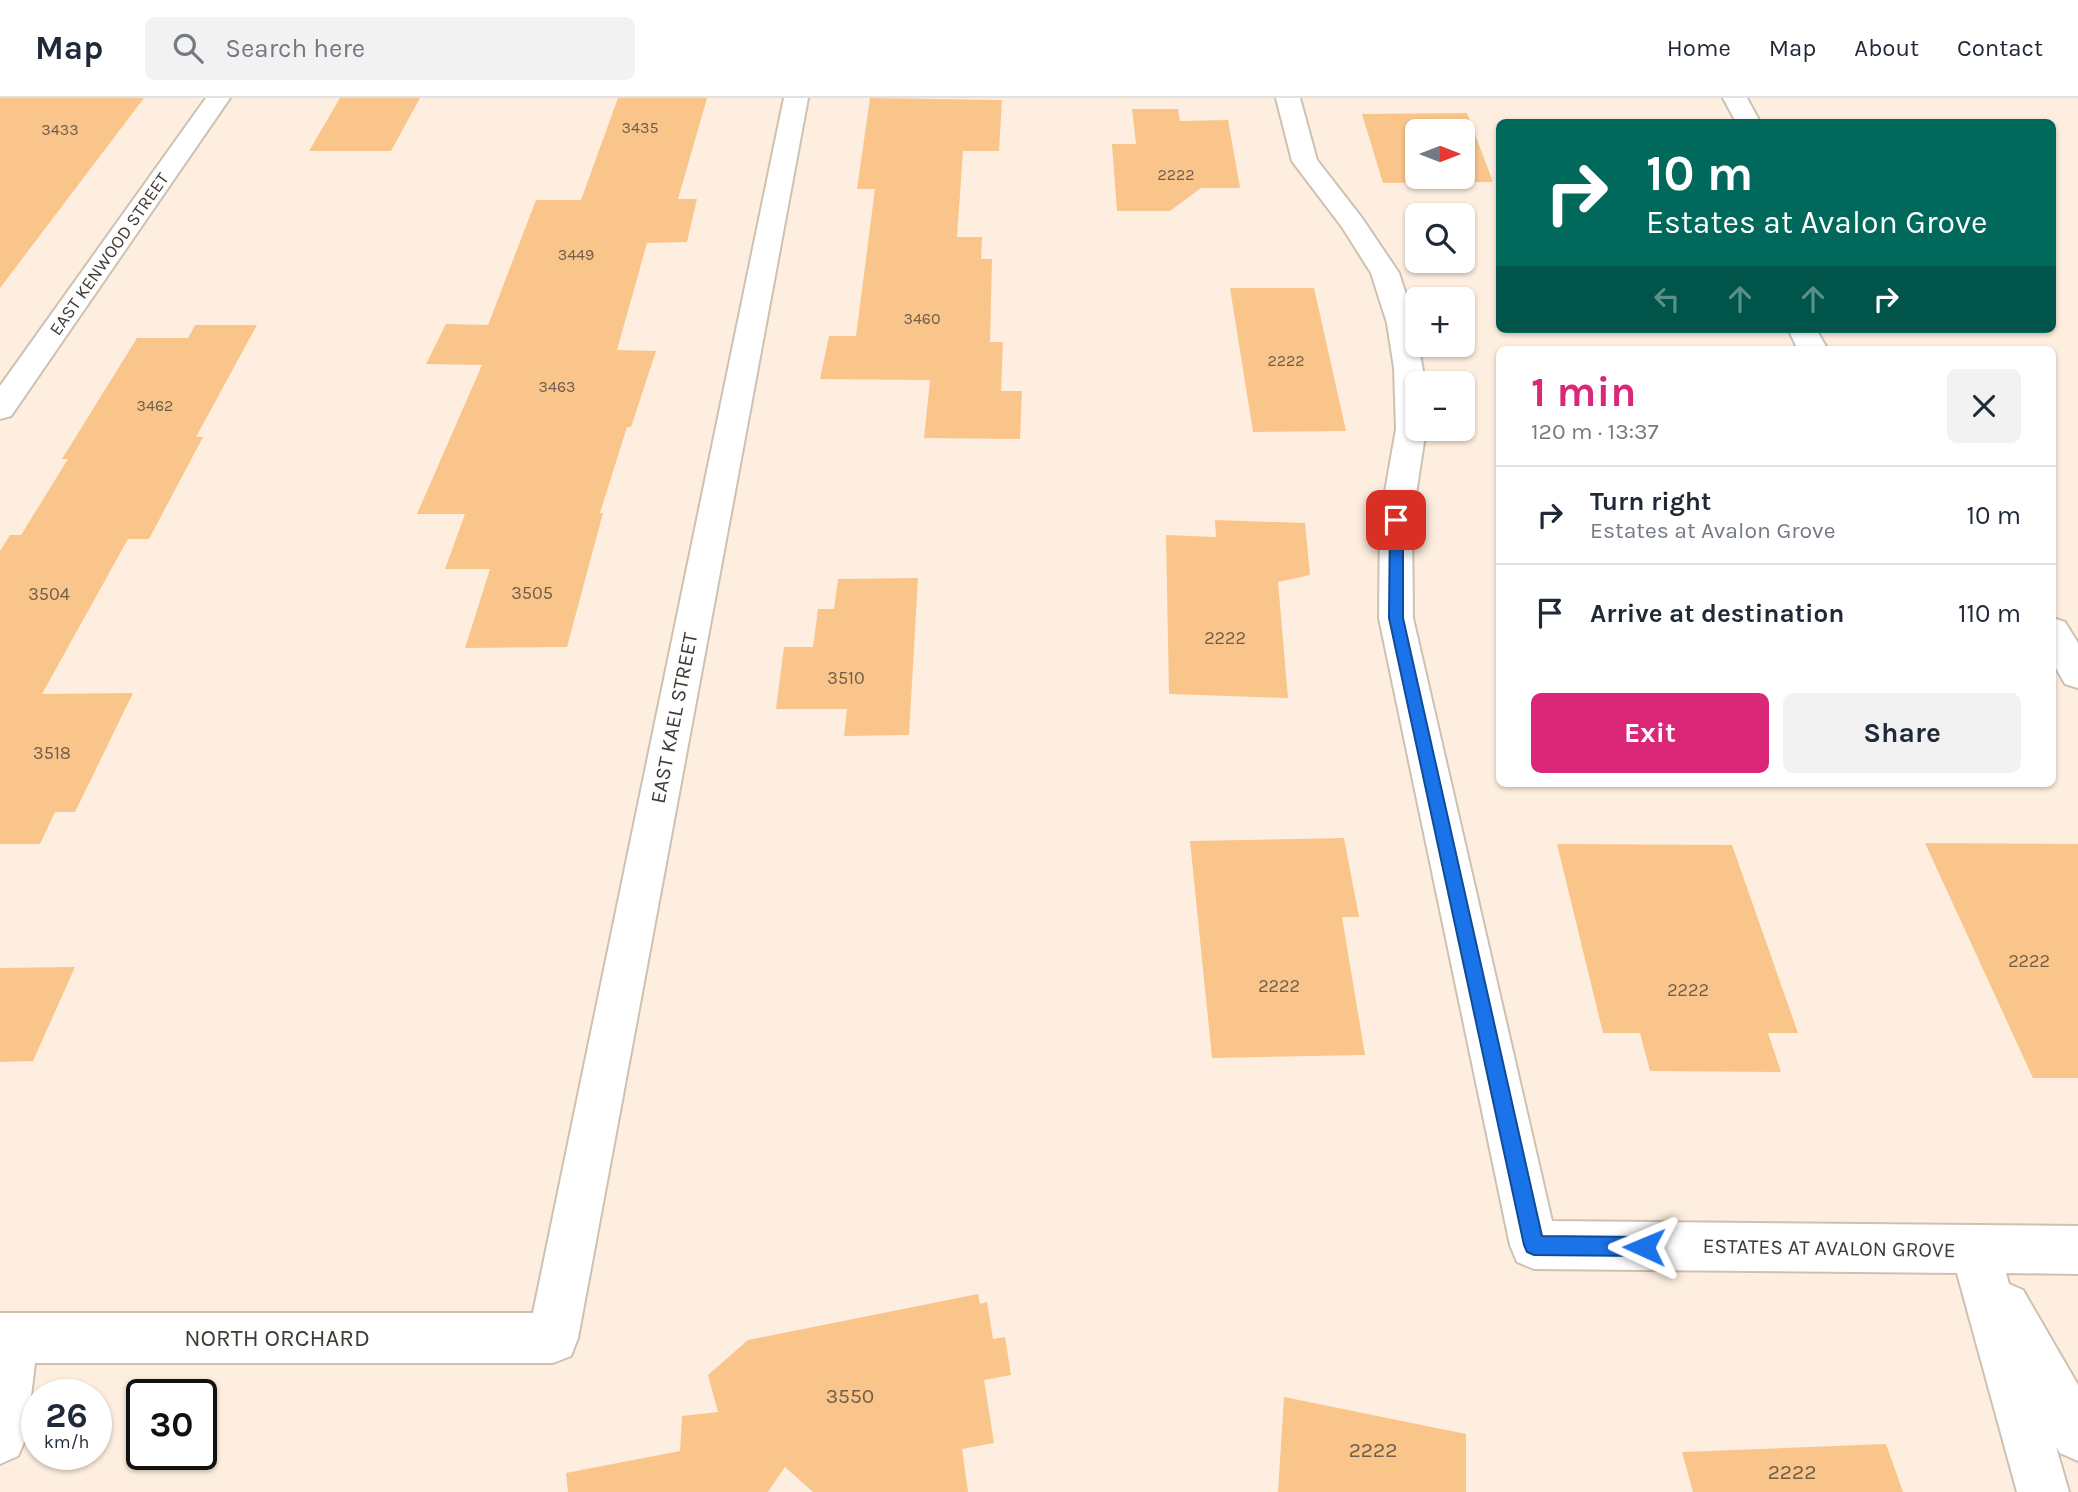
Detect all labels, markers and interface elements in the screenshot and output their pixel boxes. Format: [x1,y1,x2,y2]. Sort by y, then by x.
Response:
search box [145,17,635,80]
text: Map [35,29,103,67]
icon: search [169,29,207,67]
text: Search here [225,33,365,64]
text: Home [1667,34,1731,62]
text: Map [1769,34,1816,62]
text: About [1854,34,1919,62]
text: Contact [1957,34,2043,62]
house number: 3435 [622,118,658,137]
north arrow [1405,119,1475,189]
map controls [1405,119,1475,441]
house number: 3433 [41,120,79,139]
text: 10 m [1646,145,1753,202]
icon: right [1531,147,1622,238]
house number: 2222 [1157,165,1195,184]
street label: EAST KENWOOD STREET [44,168,174,340]
button: search [1405,203,1475,273]
text: Estates at Avalon Grove [1646,204,1988,241]
house number: 3449 [558,245,594,264]
icon: left [1648,280,1686,318]
icon: ahead [1721,280,1759,318]
icon: ahead [1794,280,1832,318]
icon: right [1867,280,1905,318]
button: + [1405,287,1475,357]
house number: 3460 [903,309,941,328]
house number: 2222 [1267,351,1305,370]
text: 1 min [1531,367,1636,417]
button: close [1947,369,2021,443]
button: − [1405,371,1475,441]
house number: 3463 [539,377,576,396]
house number: 3462 [137,396,173,415]
text: 120 m · 13:37 [1531,418,1658,445]
text: Turn right [1590,486,1711,517]
pin [1366,490,1426,550]
icon: right [1531,496,1569,534]
text: 10 m [1966,500,2021,531]
icon: arrive [1377,501,1415,539]
text: Estates at Avalon Grove [1590,517,1835,544]
house number: 3505 [511,582,553,604]
house number: 3504 [28,583,70,605]
icon: arrive [1531,594,1569,632]
text: Arrive at destination [1590,598,1844,629]
text: 110 m [1958,598,2021,629]
house number: 2222 [1204,627,1246,649]
street label: EAST KAEL STREET [646,630,702,806]
house number: 3510 [827,667,865,689]
button: Exit [1531,693,1769,773]
button: Share [1783,693,2021,773]
house number: 3518 [33,742,71,764]
house number: 2222 [2008,950,2050,972]
house number: 2222 [1258,975,1300,997]
house number: 2222 [1667,979,1709,1001]
position arrow [1607,1210,1681,1284]
street label: ESTATES AT AVALON GROVE [1702,1234,1956,1262]
street label: NORTH ORCHARD [184,1324,370,1352]
speed limit sign: 30 [126,1379,217,1470]
house number: 3550 [826,1384,874,1408]
text: 26 [45,1395,88,1436]
text: km/h [44,1431,89,1453]
house number: 2222 [1349,1438,1397,1462]
house number: 2222 [1768,1460,1816,1484]

